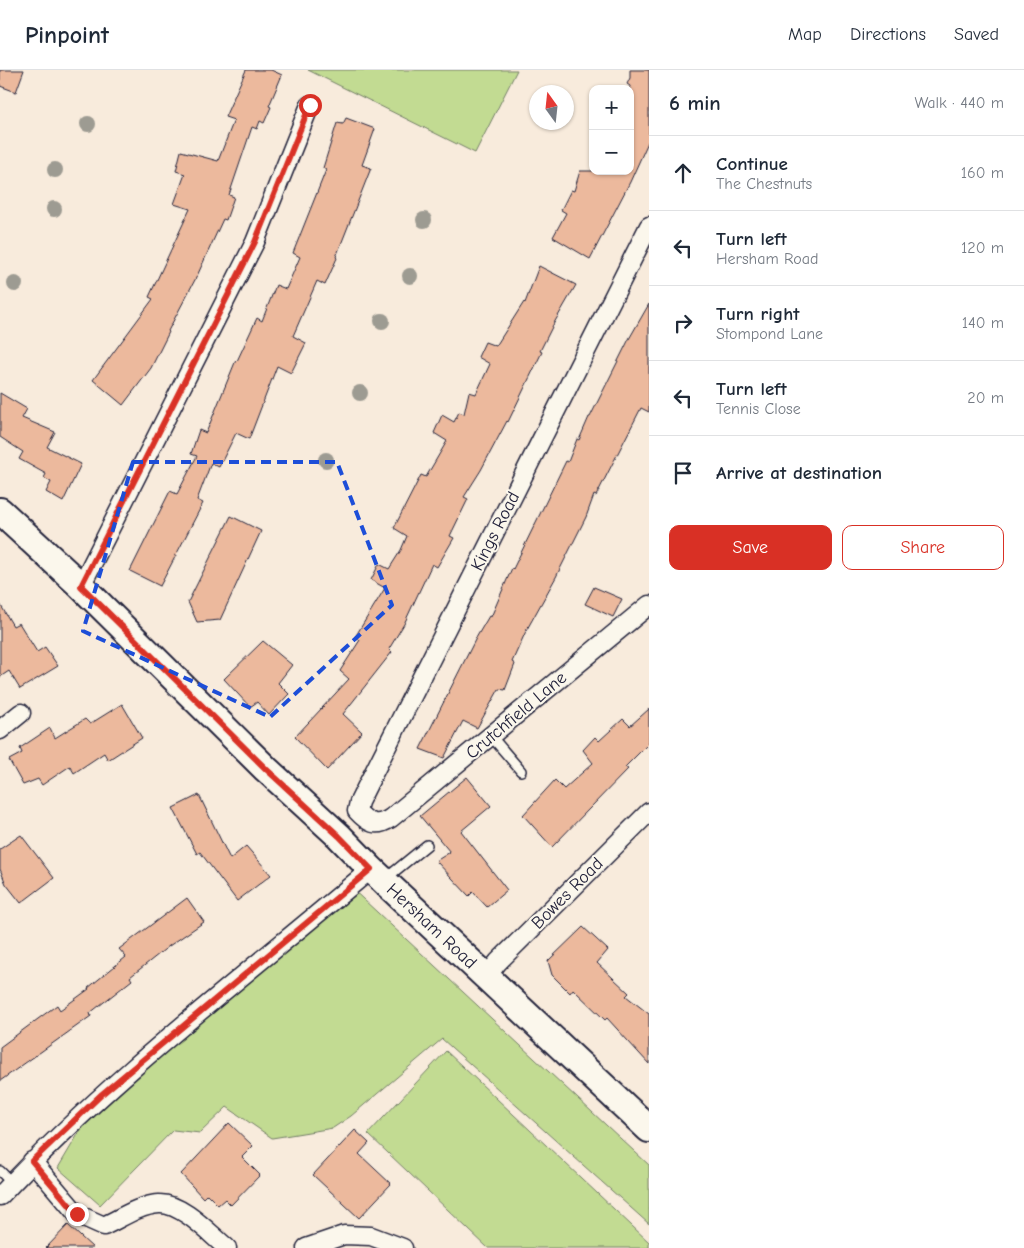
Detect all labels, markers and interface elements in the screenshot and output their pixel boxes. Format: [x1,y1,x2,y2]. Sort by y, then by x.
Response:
text: Pinpoint [25,21,109,49]
text: Map [788,24,822,45]
text: Directions [850,24,926,45]
text: Saved [954,24,999,45]
north arrow [529,85,574,130]
map controls [589,85,634,175]
button: + [589,85,634,130]
text: 6 min [669,91,721,115]
route start [299,94,322,117]
text: Walk · 440 m [914,94,1004,112]
button: − [589,130,634,175]
text: Continue [716,153,788,175]
icon: ahead [669,159,697,187]
text: 160 m [961,164,1004,182]
text: The Chestnuts [716,175,812,193]
text: Turn left [716,228,787,250]
icon: left [669,234,697,262]
text: 120 m [961,239,1004,257]
text: Hersham Road [716,250,819,268]
text: Turn right [716,303,800,325]
icon: right [669,309,697,337]
text: 140 m [962,314,1004,332]
text: Stompond Lane [716,325,823,343]
text: Turn left [716,378,787,400]
icon: left [669,384,697,412]
text: 20 m [967,389,1004,407]
text: Tennis Close [716,400,801,418]
icon: arrive [669,459,697,487]
text: Arrive at destination [716,462,882,484]
street label: Kings Road [467,488,524,574]
button: Save [669,525,832,570]
button: Share [842,525,1004,570]
street label: Crutchfield Lane [462,667,571,764]
street label: Bowes Road [527,853,607,933]
street label: Hersham Road [382,879,481,973]
route end [66,1203,89,1226]

